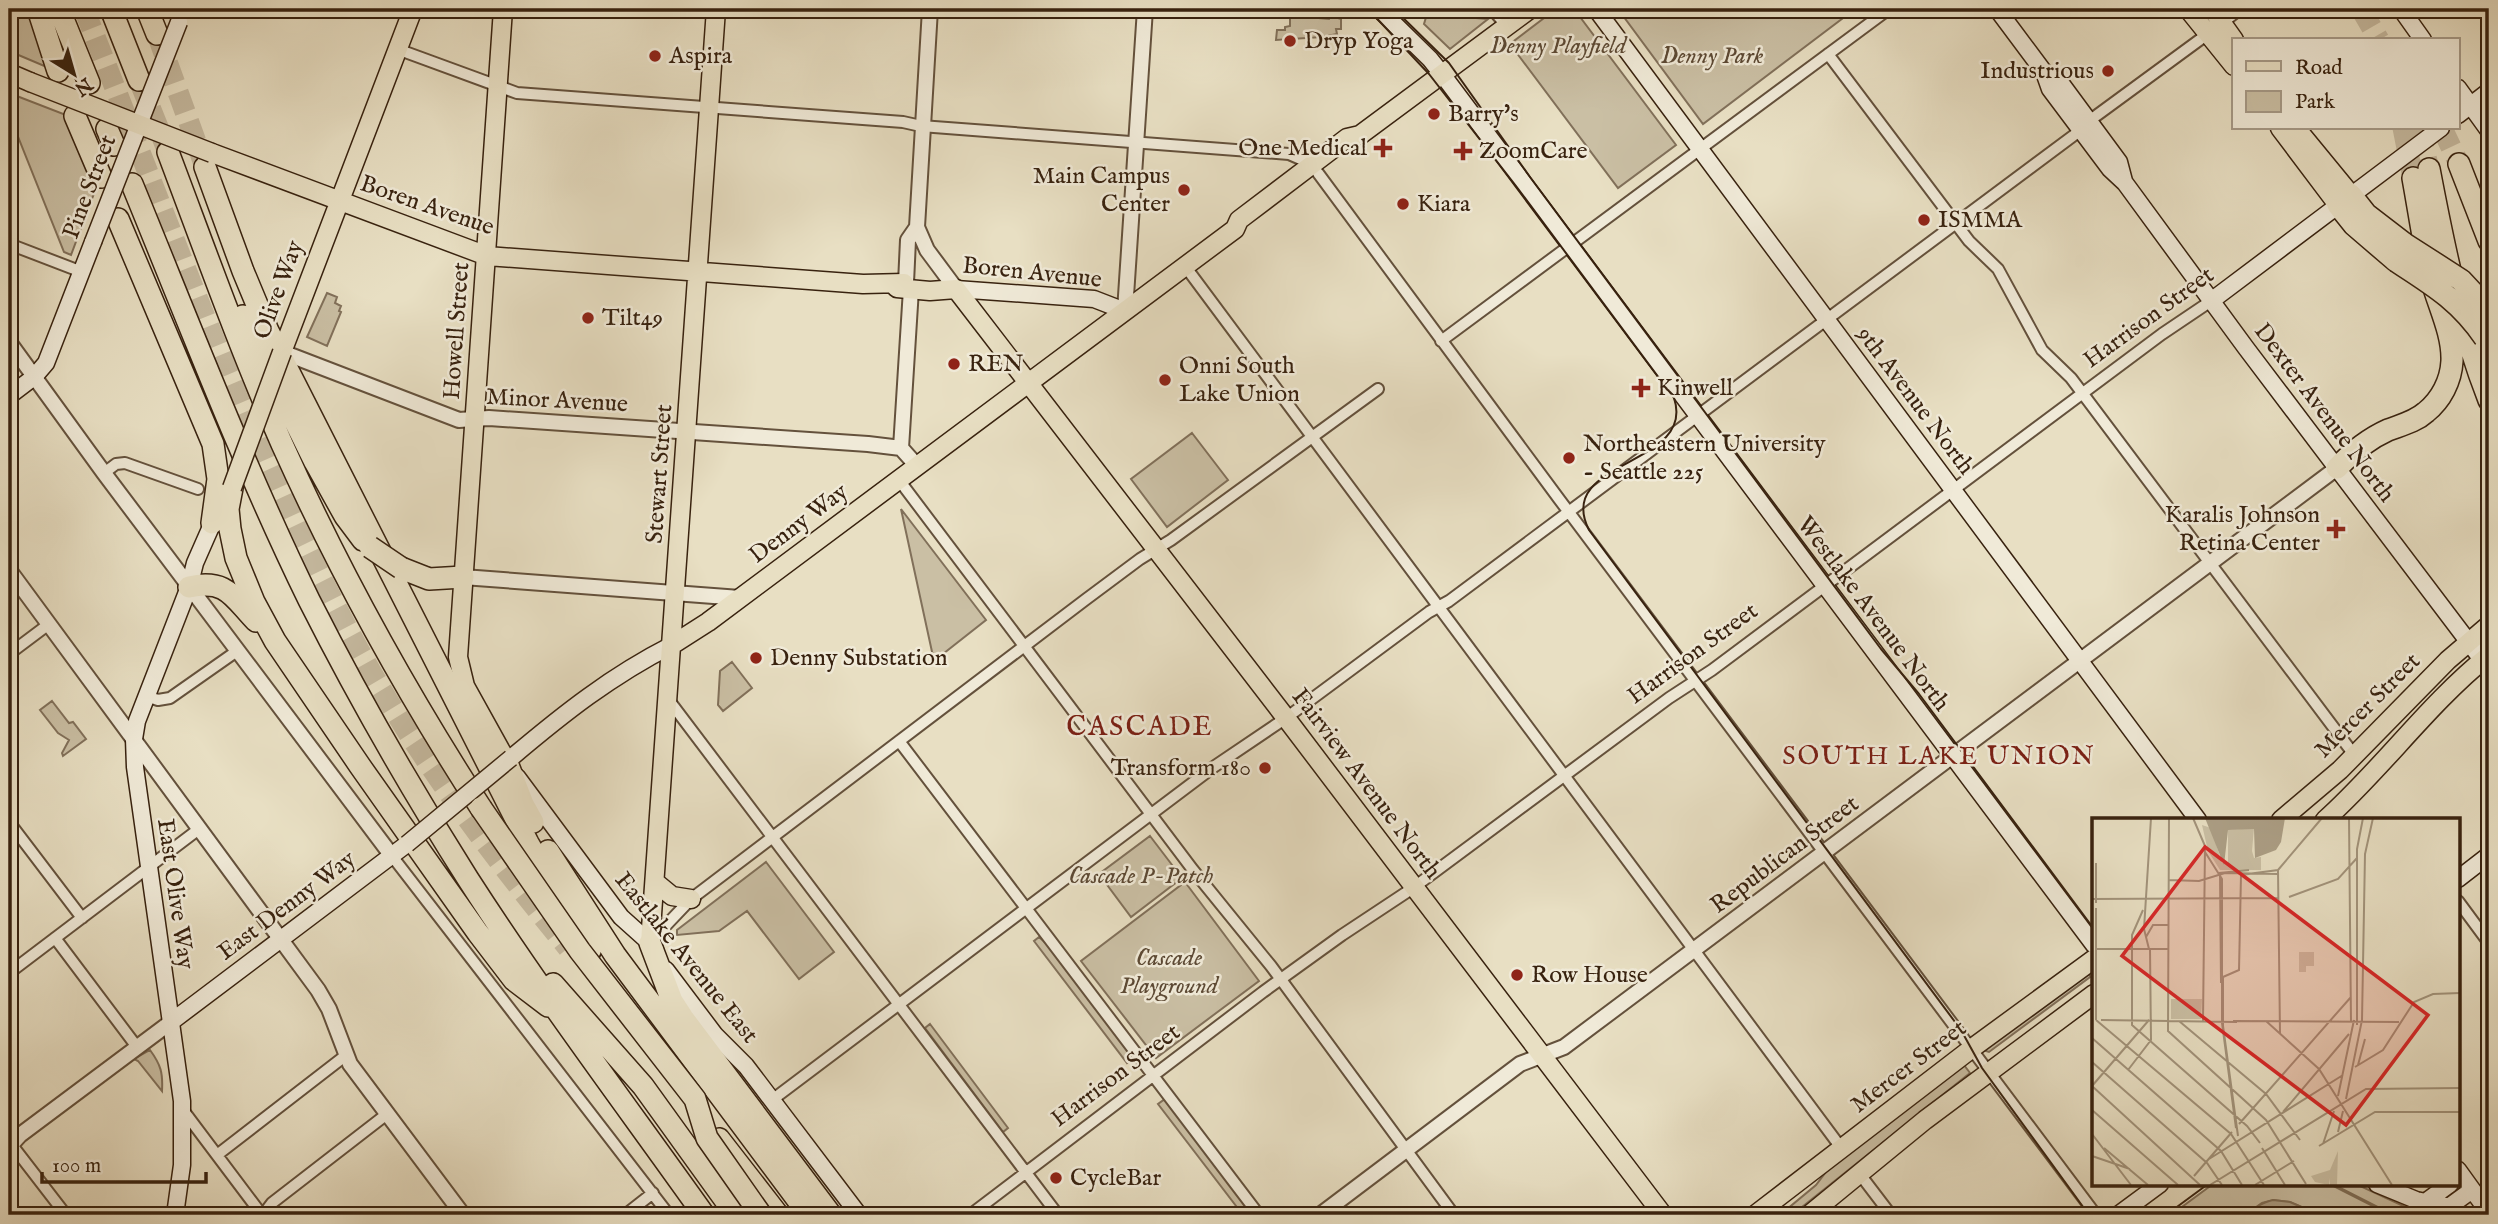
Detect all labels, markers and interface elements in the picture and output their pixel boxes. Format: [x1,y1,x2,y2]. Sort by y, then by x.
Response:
place label: Dryp Yoga [1304,26,1414,57]
park label: Denny Playfield [1490,31,1628,62]
marker: Dryp Yoga [1282,33,1298,49]
north arrow [38,38,108,108]
legend [2232,38,2460,130]
place label: Aspira [668,41,733,72]
park label: Denny Park [1661,41,1764,72]
marker: Aspira [647,48,663,64]
text: Road [2295,55,2343,82]
place label: Industrious [1980,56,2094,87]
marker: Industrious [2100,63,2116,79]
text: N [69,71,98,101]
text: Park [2295,89,2336,116]
place label: Barry's [1448,99,1519,130]
marker: Barry's [1426,106,1442,122]
street label: Pine Street [56,131,124,243]
place label: One Medical [1238,133,1367,164]
place label: ZoomCare [1479,136,1588,167]
marker: One Medical [1373,138,1393,158]
marker: ZoomCare [1453,141,1473,161]
place label: Main Campus Center [1033,161,1170,220]
street label: Boren Avenue [356,169,498,243]
marker: Main Campus Center [1176,182,1192,198]
place label: Kiara [1417,189,1471,220]
marker: Kiara [1395,196,1411,212]
place label: ISMMA [1938,205,2023,236]
marker: ISMMA [1916,212,1932,228]
street label: Olive Way [247,236,311,344]
street label: Boren Avenue [961,250,1103,296]
street label: Harrison Street [2078,260,2220,376]
street label: Howell Street [437,261,477,401]
place label: Tilt49 [602,303,663,334]
marker: Tilt49 [580,310,596,326]
street label: Dexter Avenue North [2246,317,2402,509]
street label: 9th Avenue North [1848,320,1981,482]
place label: REN [968,349,1024,380]
place label: Onni South Lake Union [1179,351,1300,410]
marker: REN [946,356,962,372]
marker: Onni South Lake Union [1157,372,1173,388]
place label: Kinwell [1657,373,1734,404]
marker: Kinwell [1631,378,1651,398]
street label: Minor Avenue [485,382,629,420]
street label: Stewart Street [640,403,680,545]
place label: Northeastern University - Seattle 225 [1583,429,1826,488]
marker: Northeastern University - Seattle 225 [1561,450,1577,466]
street label: Denny Way [743,477,855,571]
place label: Karalis Johnson Retina Center [2165,500,2320,559]
street label: Westlake Avenue North [1789,510,1957,718]
marker: Karalis Johnson Retina Center [2326,519,2346,539]
street label: Harrison Street [1622,596,1764,712]
place label: Denny Substation [770,643,948,674]
street label: Mercer Street [2309,647,2427,765]
marker: Denny Substation [748,650,764,666]
street label: Fairview Avenue North [1284,682,1448,886]
district label: CASCADE [1066,710,1214,745]
district label: SOUTH LAKE UNION [1782,740,2096,773]
place label: Transform 180 [1111,753,1251,784]
marker: Transform 180 [1257,760,1273,776]
street label: Republican Street [1704,789,1866,921]
street label: East Olive Way [149,817,201,971]
inset map [2092,818,2460,1186]
street label: East Denny Way [212,844,362,968]
park label: Cascade P-Patch [1069,861,1213,892]
street label: Eastlake Avenue East [607,866,765,1050]
park label: Cascade Playground [1120,943,1220,1002]
place label: Row House [1531,960,1648,991]
marker: Row House [1509,967,1525,983]
street label: Mercer Street [1845,1013,1973,1121]
street label: Harrison Street [1045,1017,1187,1135]
scale bar [42,1140,206,1184]
text: 100 m [52,1153,101,1180]
place label: CycleBar [1070,1163,1161,1194]
marker: CycleBar [1048,1170,1064,1186]

